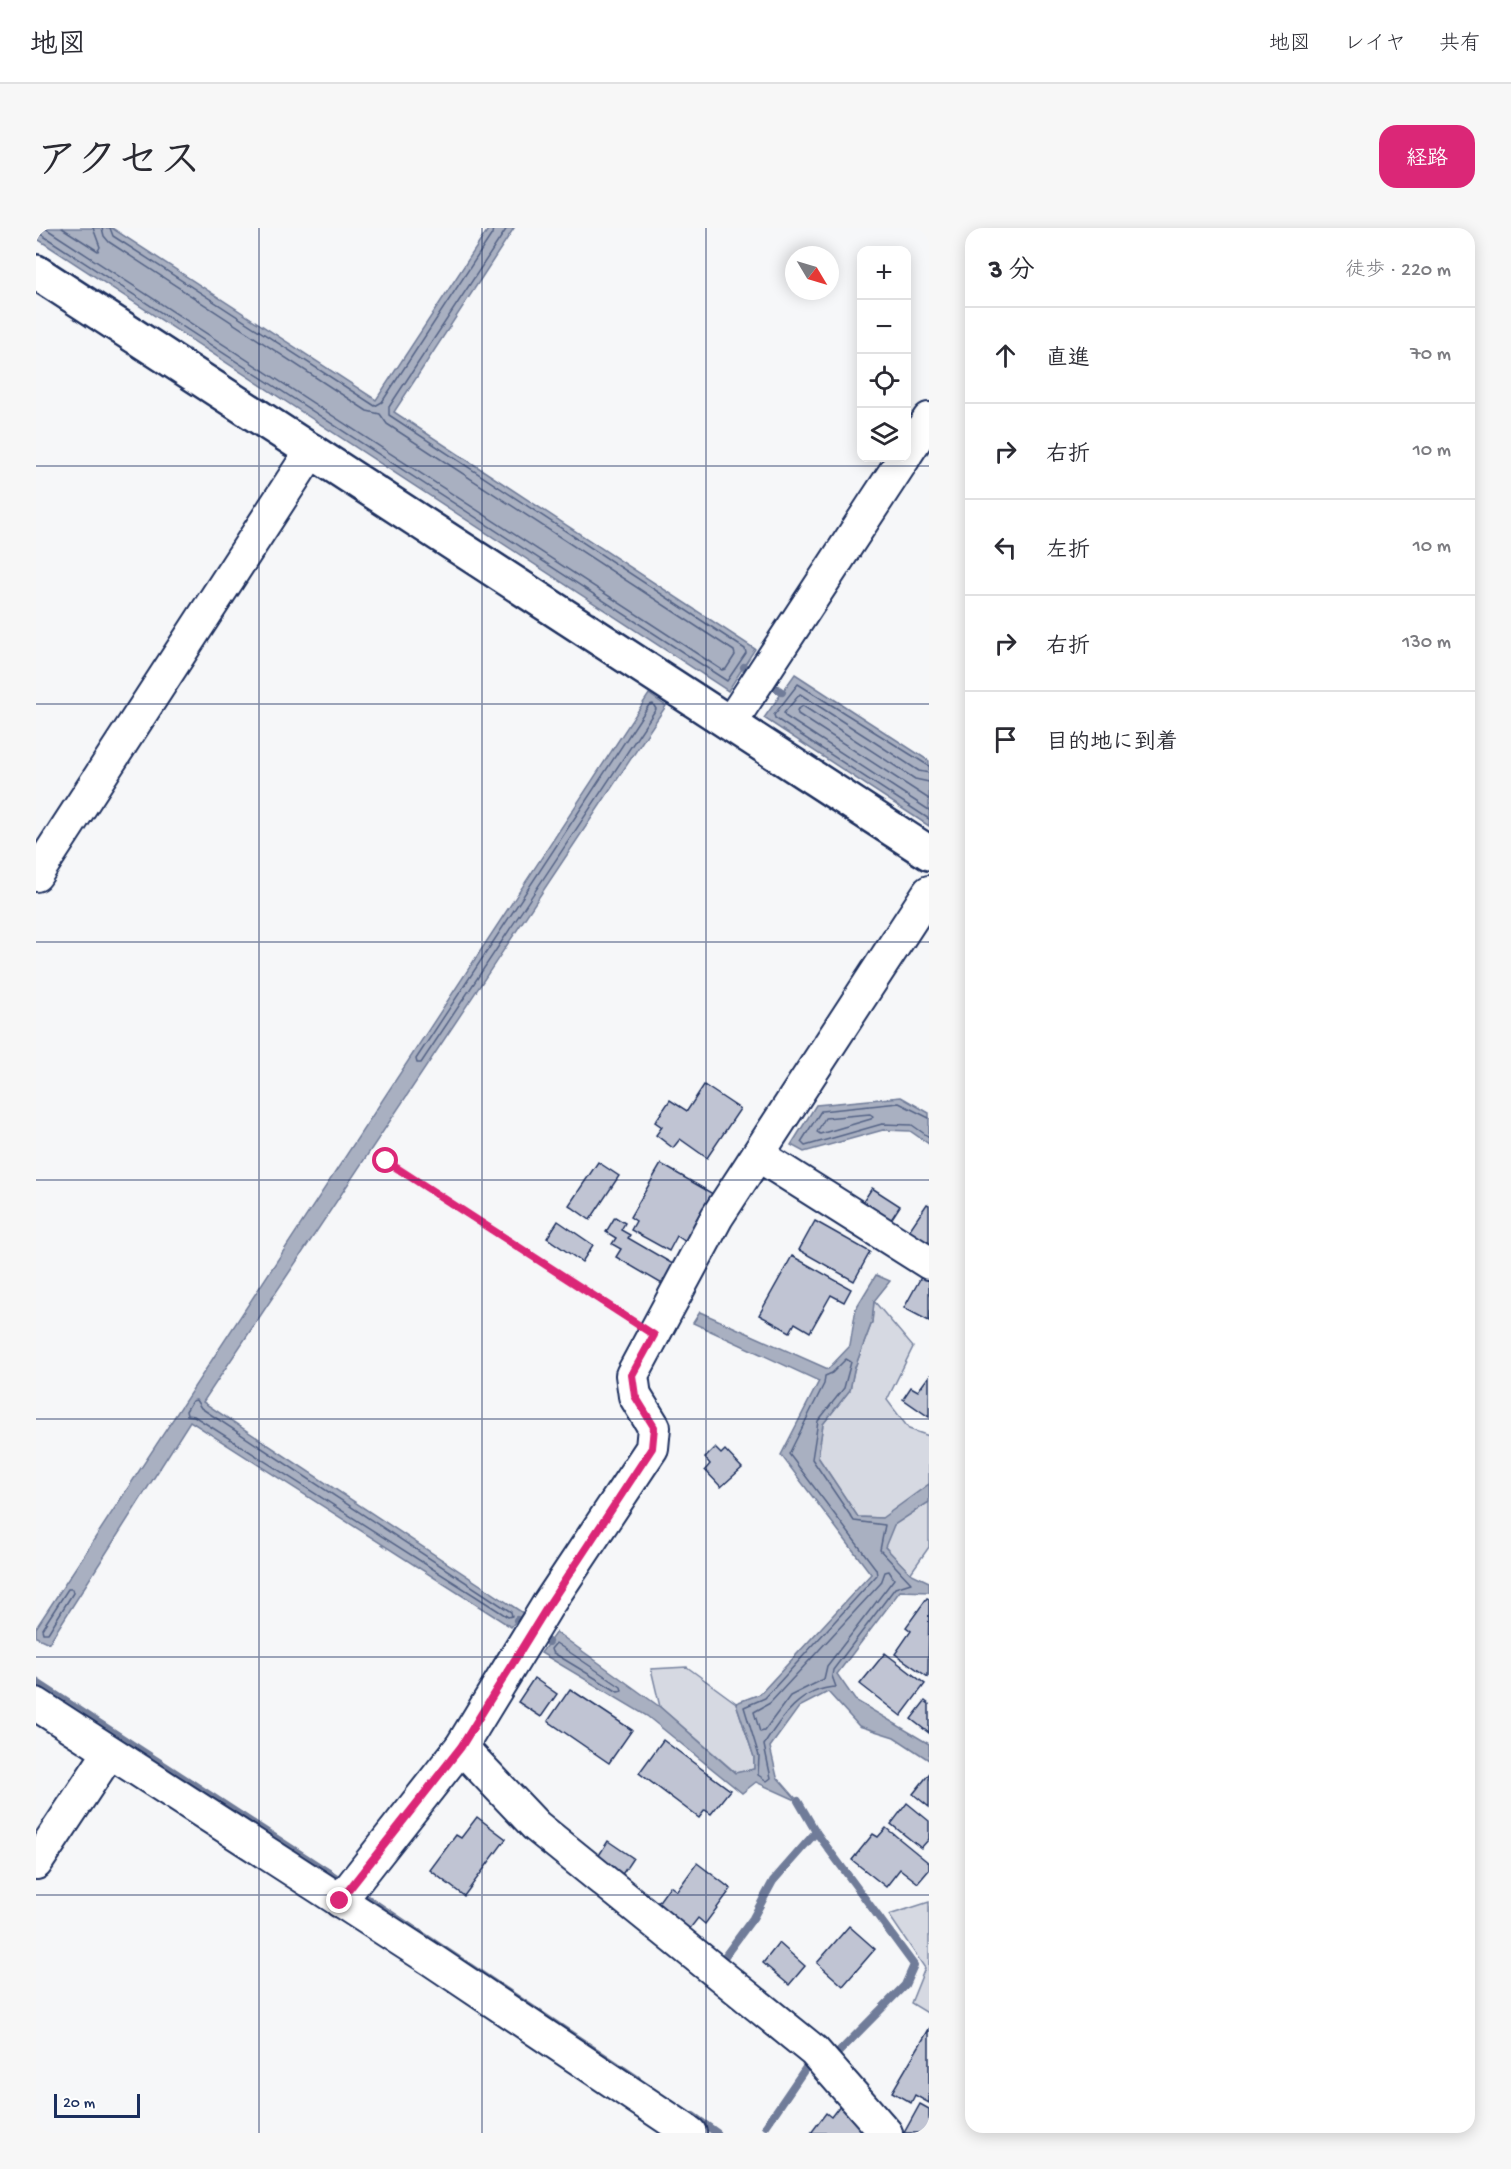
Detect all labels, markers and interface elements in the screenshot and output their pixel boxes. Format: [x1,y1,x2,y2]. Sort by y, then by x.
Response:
text: 地図 [30,30,86,63]
text: 地図 [1269,33,1311,58]
text: レイヤ [1344,33,1406,58]
text: 共有 [1439,33,1481,58]
button: 経路 [1379,125,1475,188]
text: アクセス [36,140,201,189]
north arrow [785,246,839,300]
map controls [857,246,911,462]
button: + [857,246,911,300]
text: 3 分 [989,257,1035,288]
text: 徒歩 · 220 m [1345,260,1451,283]
button: − [857,300,911,354]
icon: ahead [989,339,1022,372]
text: 70 m [1410,344,1451,367]
text: 直進 [1046,347,1090,373]
button: locate [857,354,911,408]
button: layers [857,408,911,462]
icon: right [989,435,1022,468]
text: 10 m [1413,440,1451,463]
text: 右折 [1046,443,1090,469]
icon: left [989,531,1022,564]
text: 10 m [1413,536,1451,559]
text: 左折 [1046,539,1090,565]
icon: right [989,627,1022,660]
text: 130 m [1402,632,1451,655]
text: 右折 [1046,635,1090,661]
icon: arrive [989,723,1022,756]
text: 目的地に到着 [1046,731,1178,757]
route start [372,1147,398,1173]
route end [326,1887,352,1913]
scale bar [54,2091,140,2118]
text: 20 m [63,2095,95,2114]

